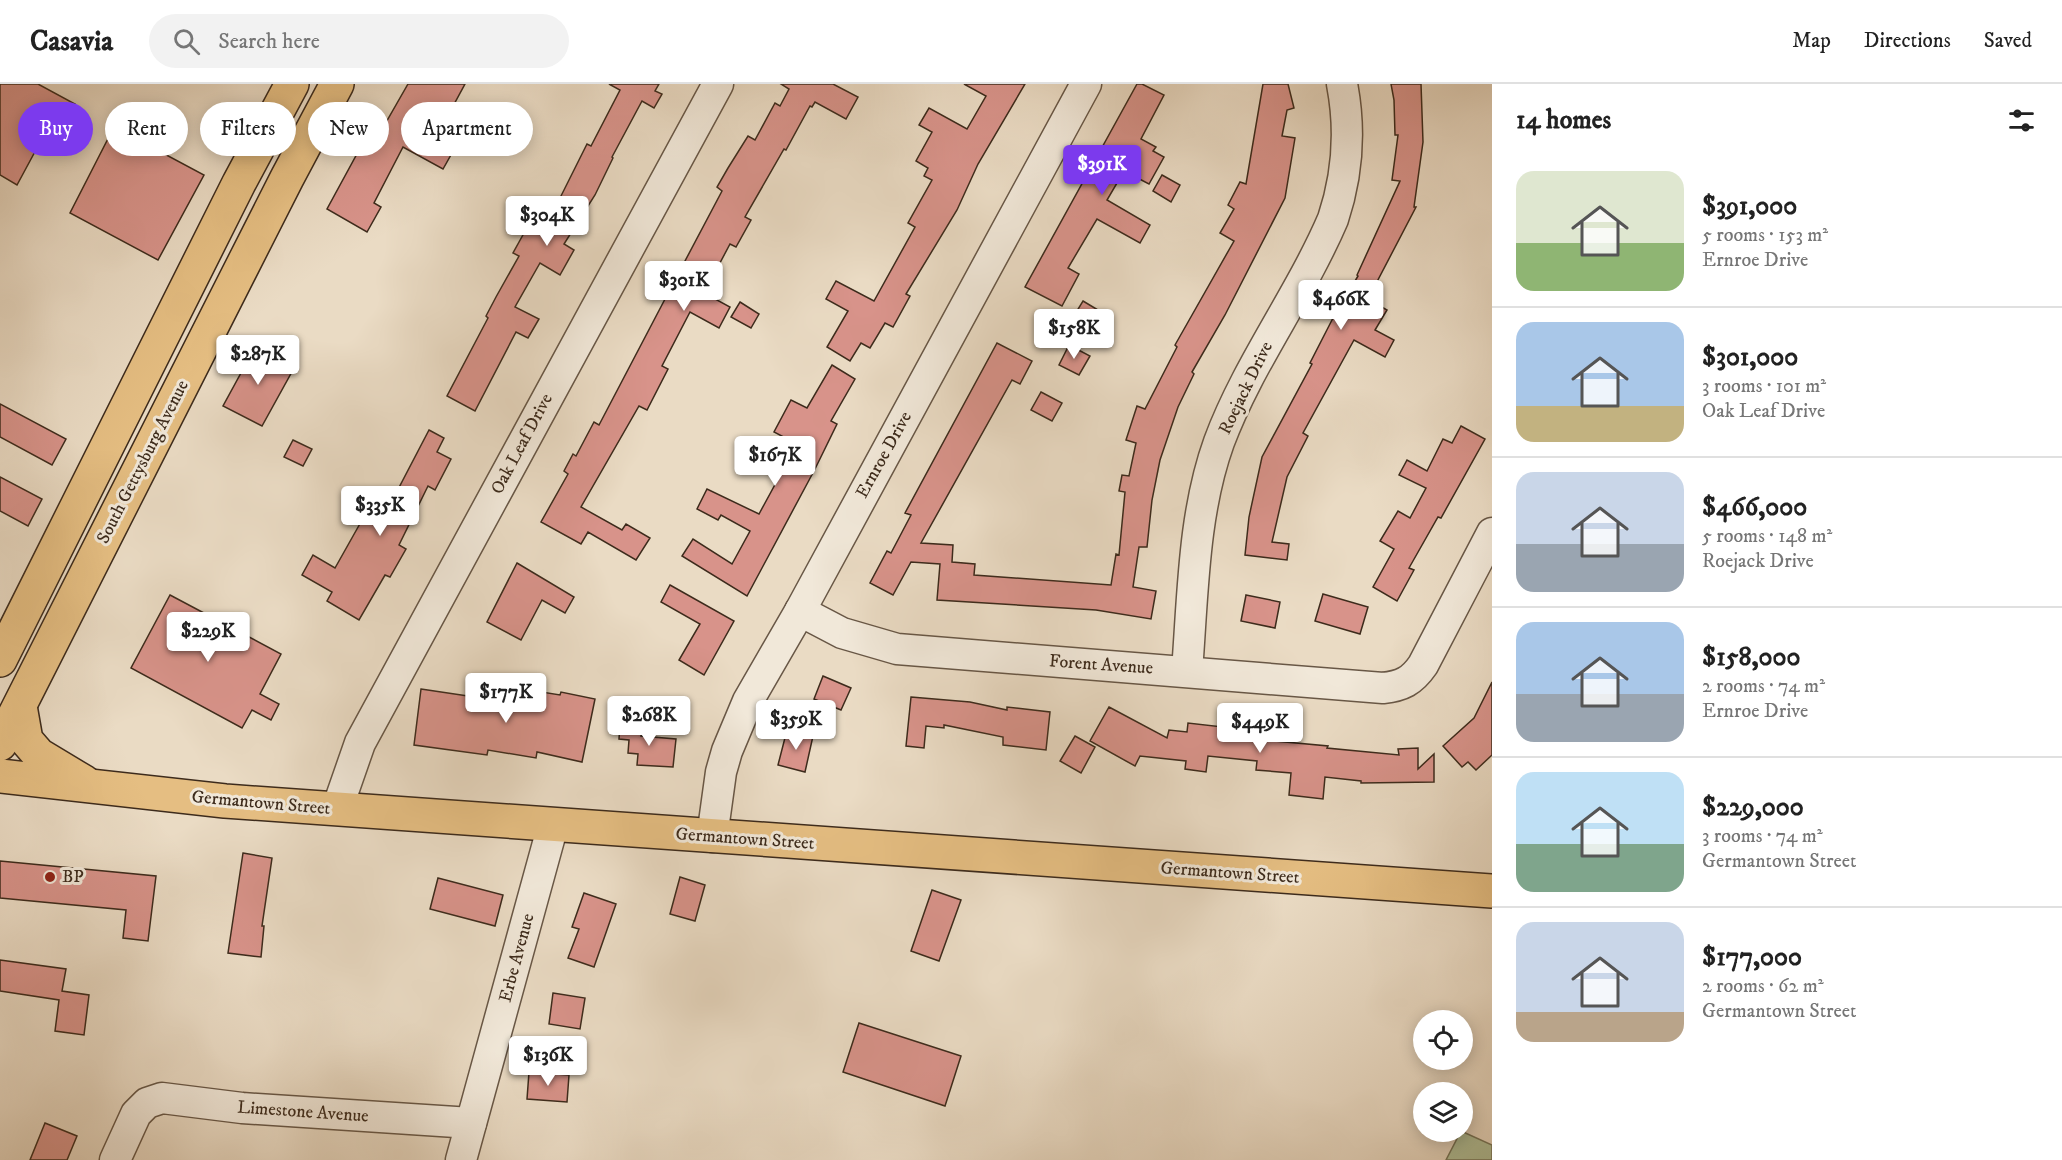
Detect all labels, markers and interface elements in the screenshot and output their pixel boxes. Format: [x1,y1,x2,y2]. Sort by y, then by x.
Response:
search box [149,14,569,68]
text: Casavia [30,24,113,59]
icon: search [170,25,203,58]
text: Search here [218,28,320,55]
text: Map [1792,28,1831,54]
text: Directions [1864,28,1951,54]
text: Saved [1984,28,2032,54]
chip: Buy [18,102,93,156]
chip: Rent [105,102,188,156]
chip: Filters [200,102,296,156]
chip: New [308,102,389,156]
chip: Apartment [401,102,533,156]
text: 14 homes [1516,104,1611,137]
icon: filters [2005,104,2038,137]
pin: $391K [1060,145,1144,196]
text: $391K [1077,152,1127,177]
text: $391,000 [1702,190,1797,223]
icon: home [1564,195,1636,267]
pin: $304K [505,196,589,247]
text: $304K [520,203,574,228]
text: 5 rooms · 153 m² [1702,223,1828,248]
text: Ernroe Drive [1702,248,1808,273]
pin: $301K [642,261,726,312]
text: $301K [659,268,709,293]
pin: $466K [1299,280,1383,331]
text: $466K [1312,287,1370,312]
pin: $158K [1032,309,1116,360]
text: $158K [1048,316,1100,341]
pin: $287K [216,335,300,386]
street label: Roejack Drive [1214,338,1278,438]
text: $301,000 [1702,341,1798,374]
text: $287K [230,342,286,367]
icon: home [1564,346,1636,418]
text: 3 rooms · 101 m² [1702,374,1826,399]
street label: South Gettysburg Avenue [92,377,194,547]
street label: Oak Leaf Drive [486,390,558,498]
text: Oak Leaf Drive [1702,399,1825,424]
street label: Ernroe Drive [851,408,917,502]
pin: $167K [733,436,817,487]
text: $167K [748,443,802,468]
pin: $335K [338,486,422,537]
text: $466,000 [1702,491,1807,524]
text: $335K [355,493,405,518]
icon: home [1564,496,1636,568]
text: 5 rooms · 148 m² [1702,524,1832,549]
text: Roejack Drive [1702,549,1814,574]
pin: $229K [166,612,250,663]
text: $229K [181,619,235,644]
text: $158,000 [1702,641,1800,674]
icon: home [1564,646,1636,718]
street label: Forent Avenue [1048,650,1154,680]
pin: $177K [464,673,548,724]
text: 2 rooms · 74 m² [1702,674,1825,699]
text: $177K [479,680,533,705]
pin: $268K [607,696,691,747]
text: Ernroe Drive [1702,699,1808,724]
pin: $359K [754,700,838,751]
text: $268K [621,703,677,728]
pin: $449K [1218,703,1302,754]
text: $359K [770,707,822,732]
text: $449K [1231,710,1289,735]
street label: Germantown Street [191,786,331,820]
text: $229,000 [1702,791,1804,824]
icon: home [1564,796,1636,868]
street label: Germantown Street [675,823,815,855]
text: 3 rooms · 74 m² [1702,824,1823,849]
text: Germantown Street [1702,849,1857,874]
street label: Germantown Street [1160,857,1300,889]
place label: BP [62,866,84,888]
marker: BP [43,870,57,884]
street label: Erbe Avenue [495,911,539,1005]
text: $177,000 [1702,941,1802,974]
icon: home [1564,946,1636,1018]
text: 2 rooms · 62 m² [1702,974,1824,999]
text: Germantown Street [1702,999,1857,1024]
map controls [1413,1010,1473,1142]
button: locate [1413,1010,1473,1070]
pin: $136K [506,1036,590,1087]
text: $136K [523,1043,573,1068]
button: layers [1413,1082,1473,1142]
street label: Limestone Avenue [237,1096,369,1128]

